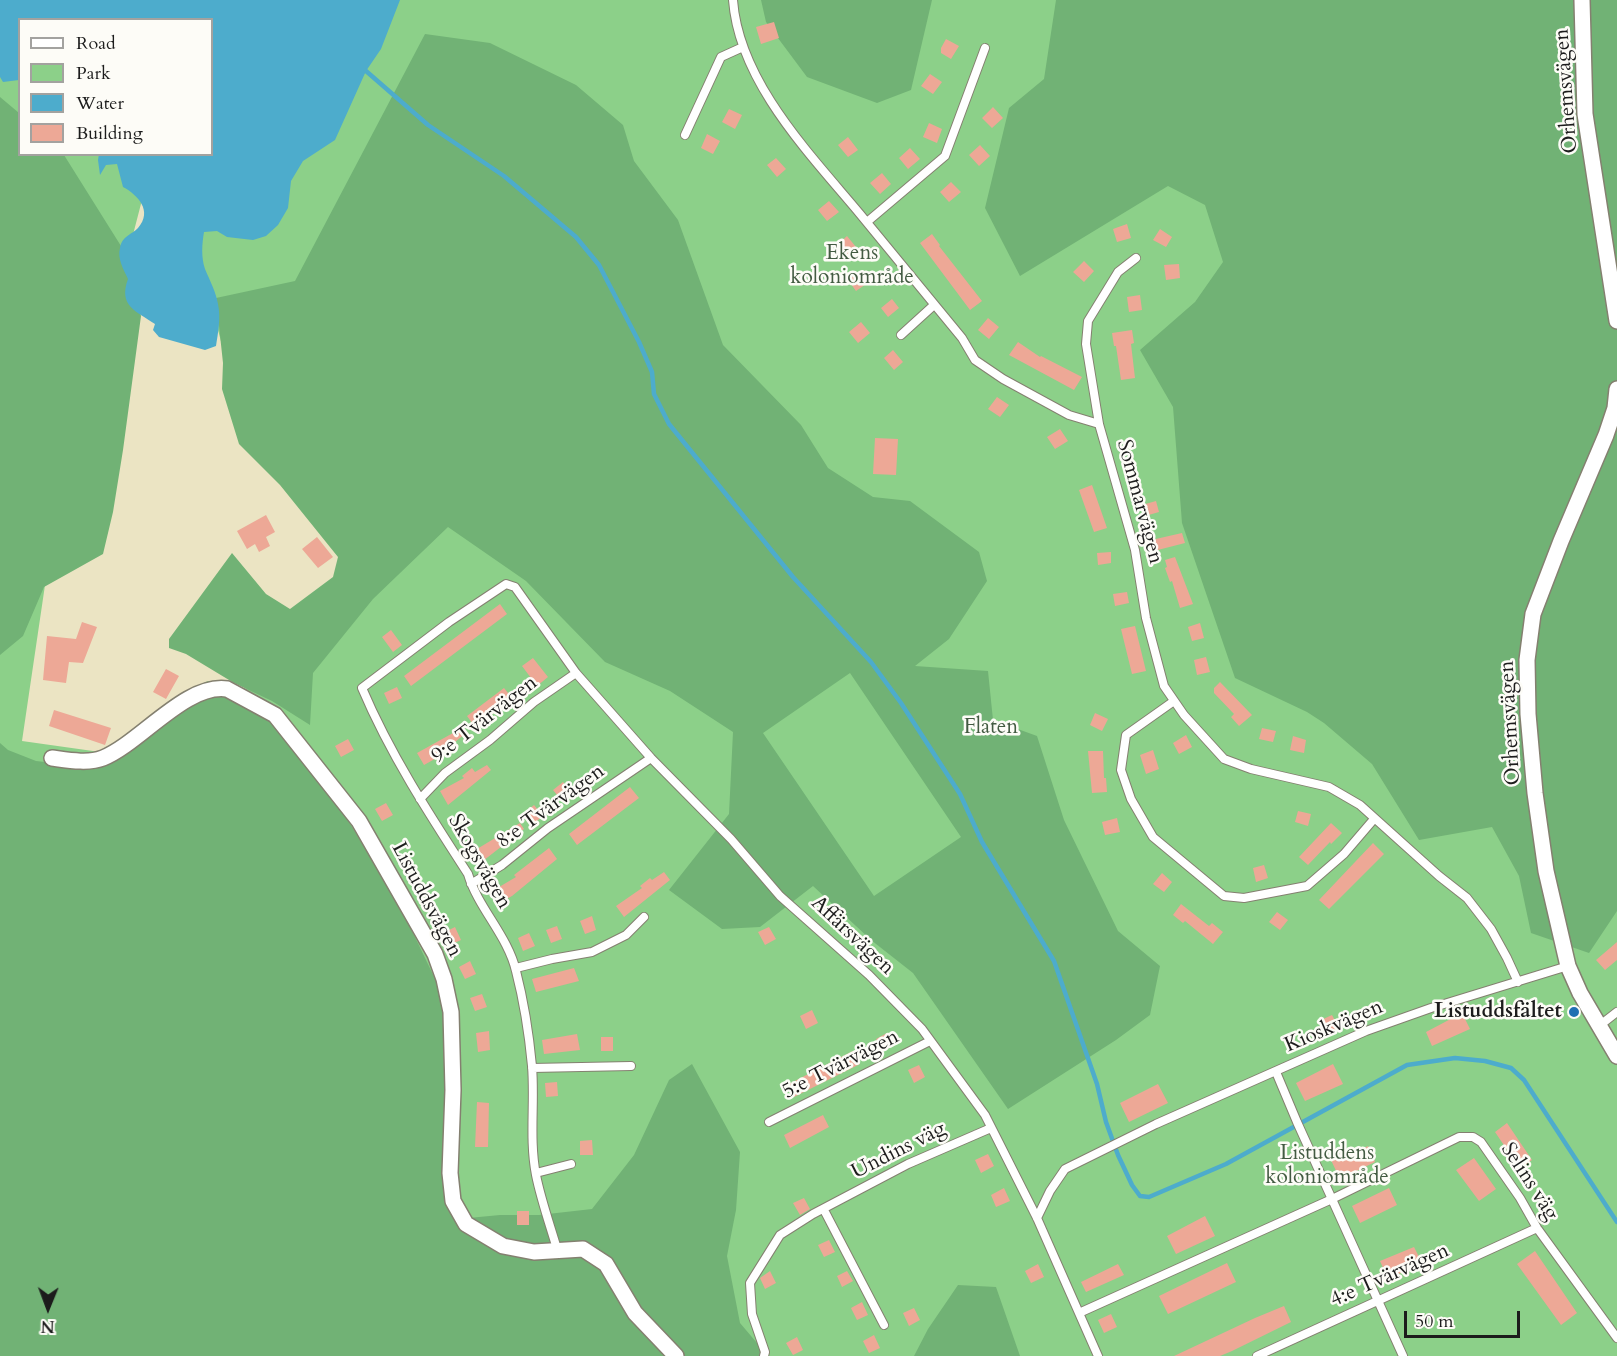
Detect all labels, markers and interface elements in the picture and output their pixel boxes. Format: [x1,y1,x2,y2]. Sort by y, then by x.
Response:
legend [18,18,213,156]
street label: Orhemsvägen [1550,28,1584,154]
text: Road [76,31,116,56]
text: Park [76,61,111,86]
text: Water [76,91,124,116]
text: Building [76,121,143,146]
park label: Ekens koloniområde [790,241,914,291]
street label: Sommarvägen [1110,437,1168,567]
street label: Orhemsvägen [1495,660,1527,786]
street label: 9:e Tvärvägen [427,671,543,769]
park label: Flaten [964,715,1018,741]
street label: 8:e Tvärvägen [492,759,610,855]
street label: Skogsvägen [442,810,516,914]
street label: Listuddsvägen [385,838,467,962]
street label: Affärsvägen [805,891,899,981]
street label: Kioskvägen [1281,995,1387,1059]
place label: Listuddsfältet [1434,999,1562,1025]
marker: Listuddsfältet [1567,1005,1581,1019]
street label: 5:e Tvärvägen [779,1025,903,1105]
street label: Undins väg [848,1117,950,1185]
street label: Selins väg [1495,1138,1563,1226]
park label: Listuddens koloniområde [1265,1141,1389,1191]
street label: 4:e Tvärvägen [1327,1239,1453,1313]
north arrow [18,1278,78,1338]
scale bar [1407,1299,1522,1337]
text: 50 m [1415,1309,1454,1334]
text: N [41,1315,55,1337]

